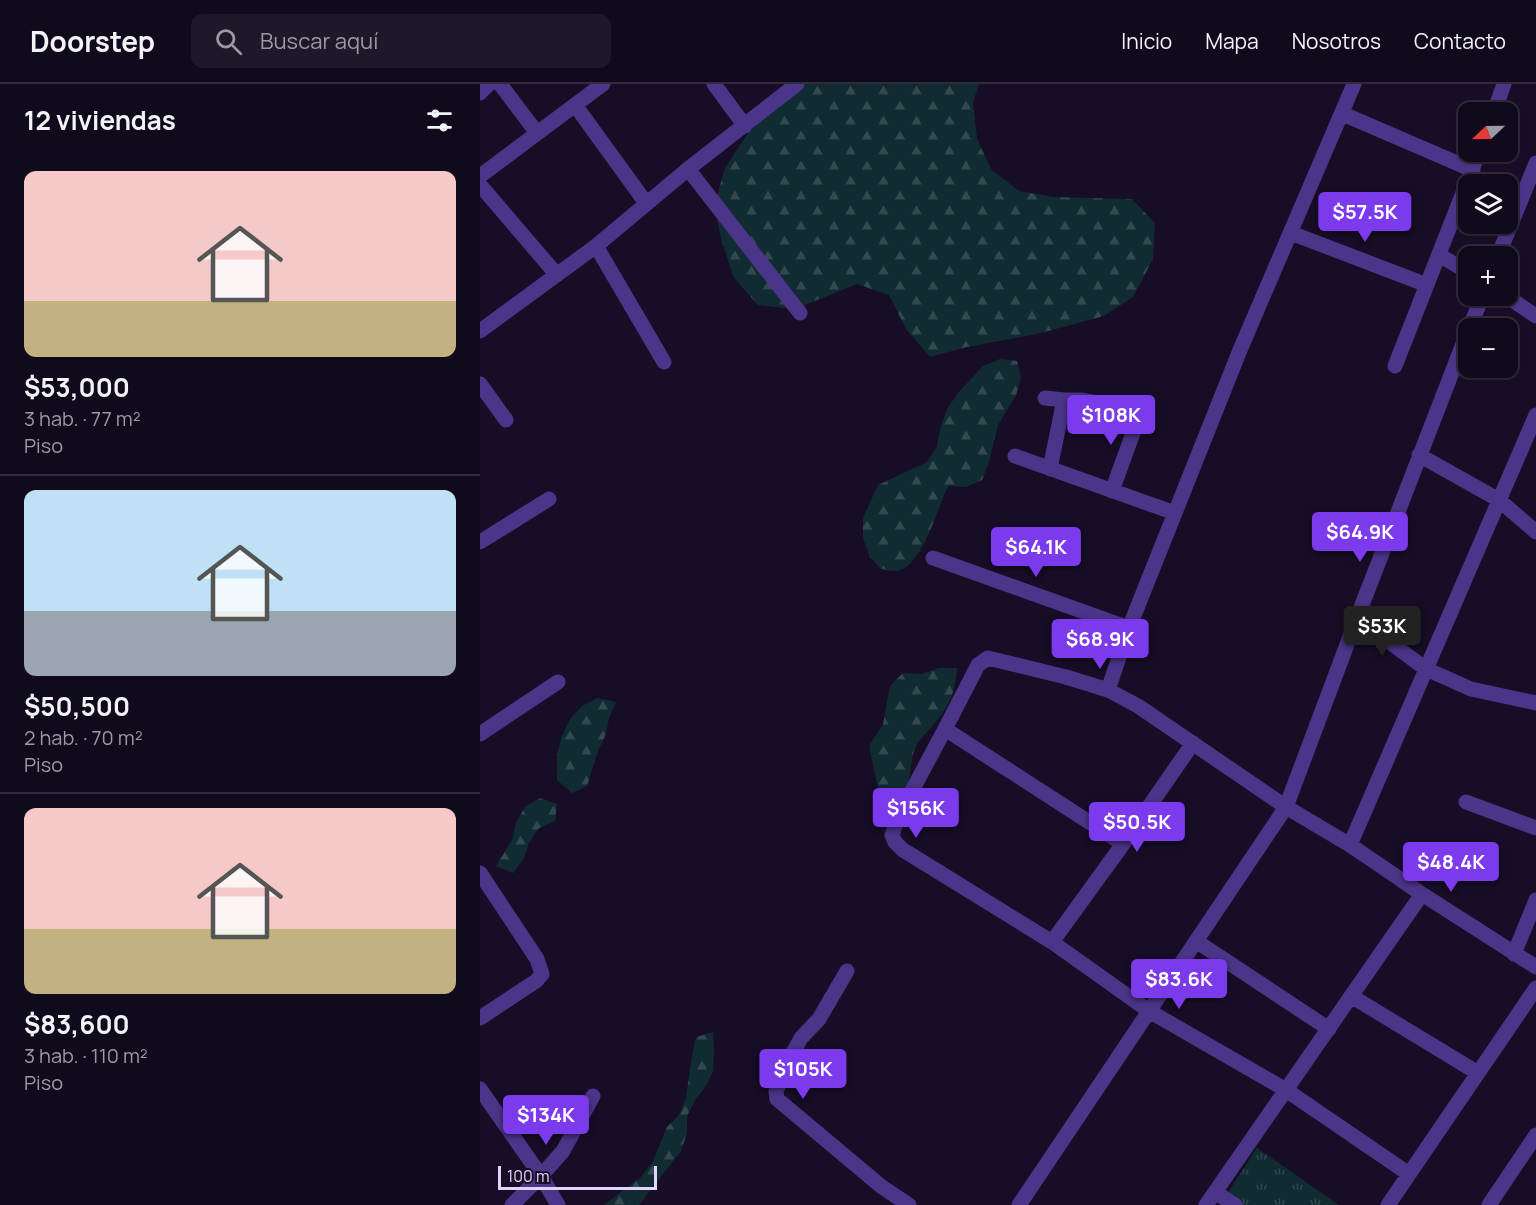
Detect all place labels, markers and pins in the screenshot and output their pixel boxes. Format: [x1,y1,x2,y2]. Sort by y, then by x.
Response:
pin: $57.5K [1316,192,1414,243]
pin: $108K [1069,395,1153,446]
pin: $64.9K [1311,512,1409,563]
pin: $64.1K [987,527,1085,578]
pin: $53K [1346,606,1418,657]
pin: $68.9K [1051,619,1149,670]
pin: $156K [874,788,958,839]
pin: $50.5K [1088,802,1186,853]
pin: $48.4K [1402,842,1500,893]
pin: $83.6K [1130,959,1228,1010]
pin: $105K [761,1049,845,1100]
pin: $134K [504,1095,588,1146]

